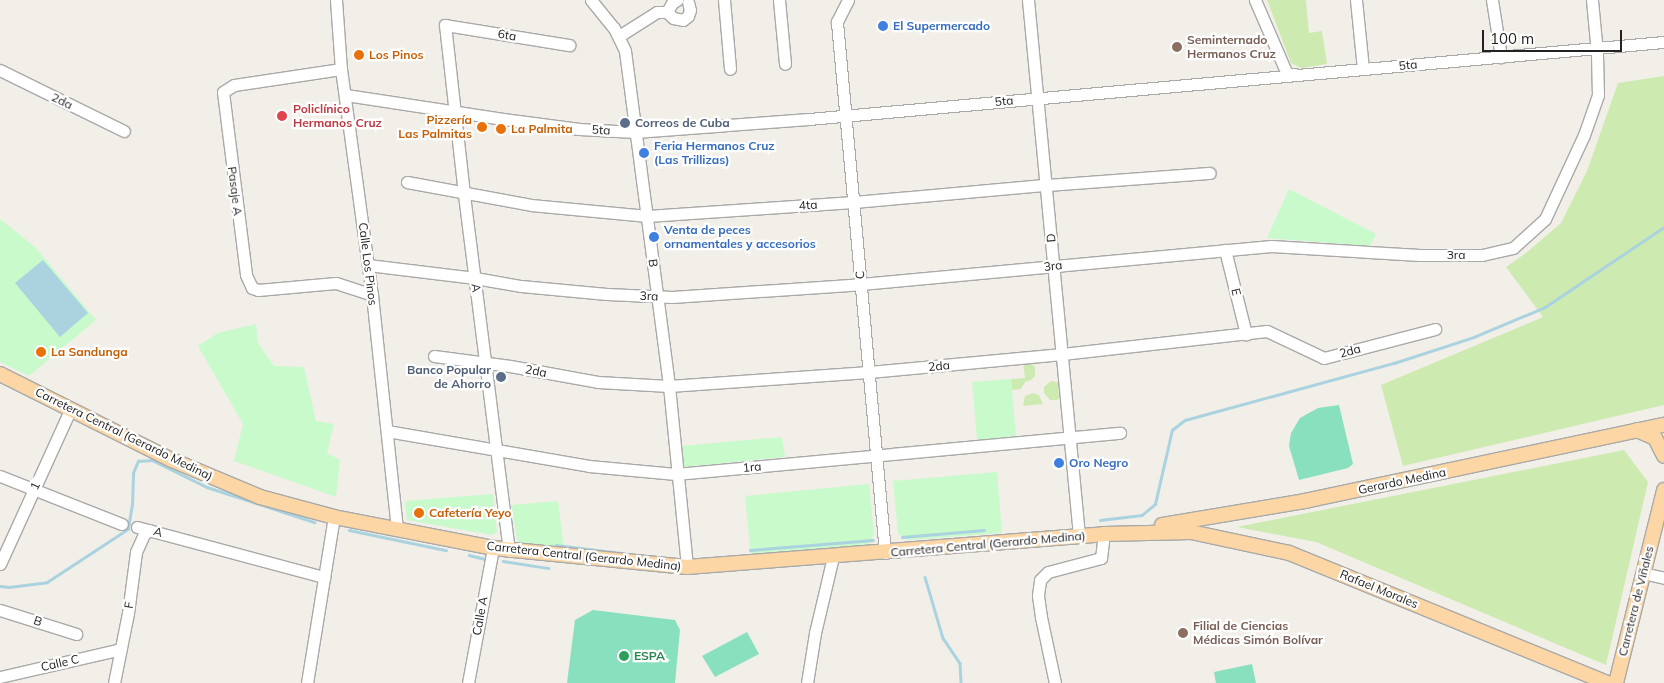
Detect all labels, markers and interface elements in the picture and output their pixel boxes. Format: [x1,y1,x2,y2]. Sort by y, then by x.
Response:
place label: El Supermercado [893,19,990,33]
marker: El Supermercado [877,20,889,32]
scale bar [1484,20,1624,52]
street label: 6ta [497,26,517,44]
text: 100 m [1490,29,1534,48]
place label: Seminternado Hermanos Cruz [1187,33,1276,61]
marker: Seminternado Hermanos Cruz [1171,41,1183,53]
place label: Los Pinos [369,48,424,62]
marker: Los Pinos [353,49,365,61]
street label: 5ta [1398,57,1418,73]
street label: 2da [49,90,75,112]
street label: 5ta [994,93,1014,109]
place label: Policlínico Hermanos Cruz [293,102,382,130]
marker: Policlínico Hermanos Cruz [275,109,289,123]
place label: Pizzería Las Palmitas [398,113,472,141]
place label: Correos de Cuba [635,116,730,130]
marker: Correos de Cuba [619,117,631,129]
marker: Pizzería Las Palmitas [476,121,488,133]
place label: La Palmita [511,122,573,136]
street label: 5ta [591,122,611,138]
marker: La Palmita [495,123,507,135]
place label: Feria Hermanos Cruz (Las Trillizas) [654,139,775,167]
marker: Feria Hermanos Cruz (Las Trillizas) [638,147,650,159]
street label: Pasaje A [225,166,245,216]
street label: 4ta [798,197,818,213]
street label: Calle Los Pinos [356,222,380,306]
place label: Venta de peces ornamentales y accesorios [664,223,816,251]
marker: Venta de peces ornamentales y accesorios [648,231,660,243]
street label: D [1043,233,1059,243]
street label: 3ra [1447,248,1465,262]
street label: B [645,258,661,268]
street label: 3ra [1043,258,1063,274]
street label: C [852,270,868,280]
street label: A [468,283,484,293]
street label: E [1228,287,1244,297]
street label: 3ra [639,288,659,304]
street label: 2da [1338,341,1362,361]
place label: La Sandunga [51,345,128,359]
marker: La Sandunga [35,346,47,358]
street label: 2da [928,358,950,374]
street label: 2da [524,362,548,380]
place label: Banco Popular de Ahorro [407,363,491,391]
marker: Banco Popular de Ahorro [495,371,507,383]
street label: Carretera Central (Gerardo Medina) [33,385,215,483]
place label: Oro Negro [1069,456,1128,470]
marker: Oro Negro [1053,457,1065,469]
street label: 1ra [742,459,762,475]
street label: Gerardo Medina [1357,465,1447,497]
street label: 1 [27,480,43,492]
place label: Cafetería Yeyo [429,506,511,520]
marker: Cafetería Yeyo [413,507,425,519]
street label: A [152,524,164,540]
street label: Carretera Central (Gerardo Medina) [890,528,1086,560]
street label: Carretera Central (Gerardo Medina) [486,539,682,573]
street label: Carretera de Viñales [1615,544,1657,658]
street label: Rafael Morales [1338,567,1420,611]
street label: Calle A [469,595,491,637]
street label: F [121,601,137,609]
street label: B [32,613,44,629]
place label: Filial de Ciencias Médicas Simón Bolívar [1193,619,1323,647]
marker: Filial de Ciencias Médicas Simón Bolívar [1177,627,1189,639]
place label: ESPA [634,649,665,663]
marker: ESPA [618,650,630,662]
street label: Calle C [39,652,81,674]

